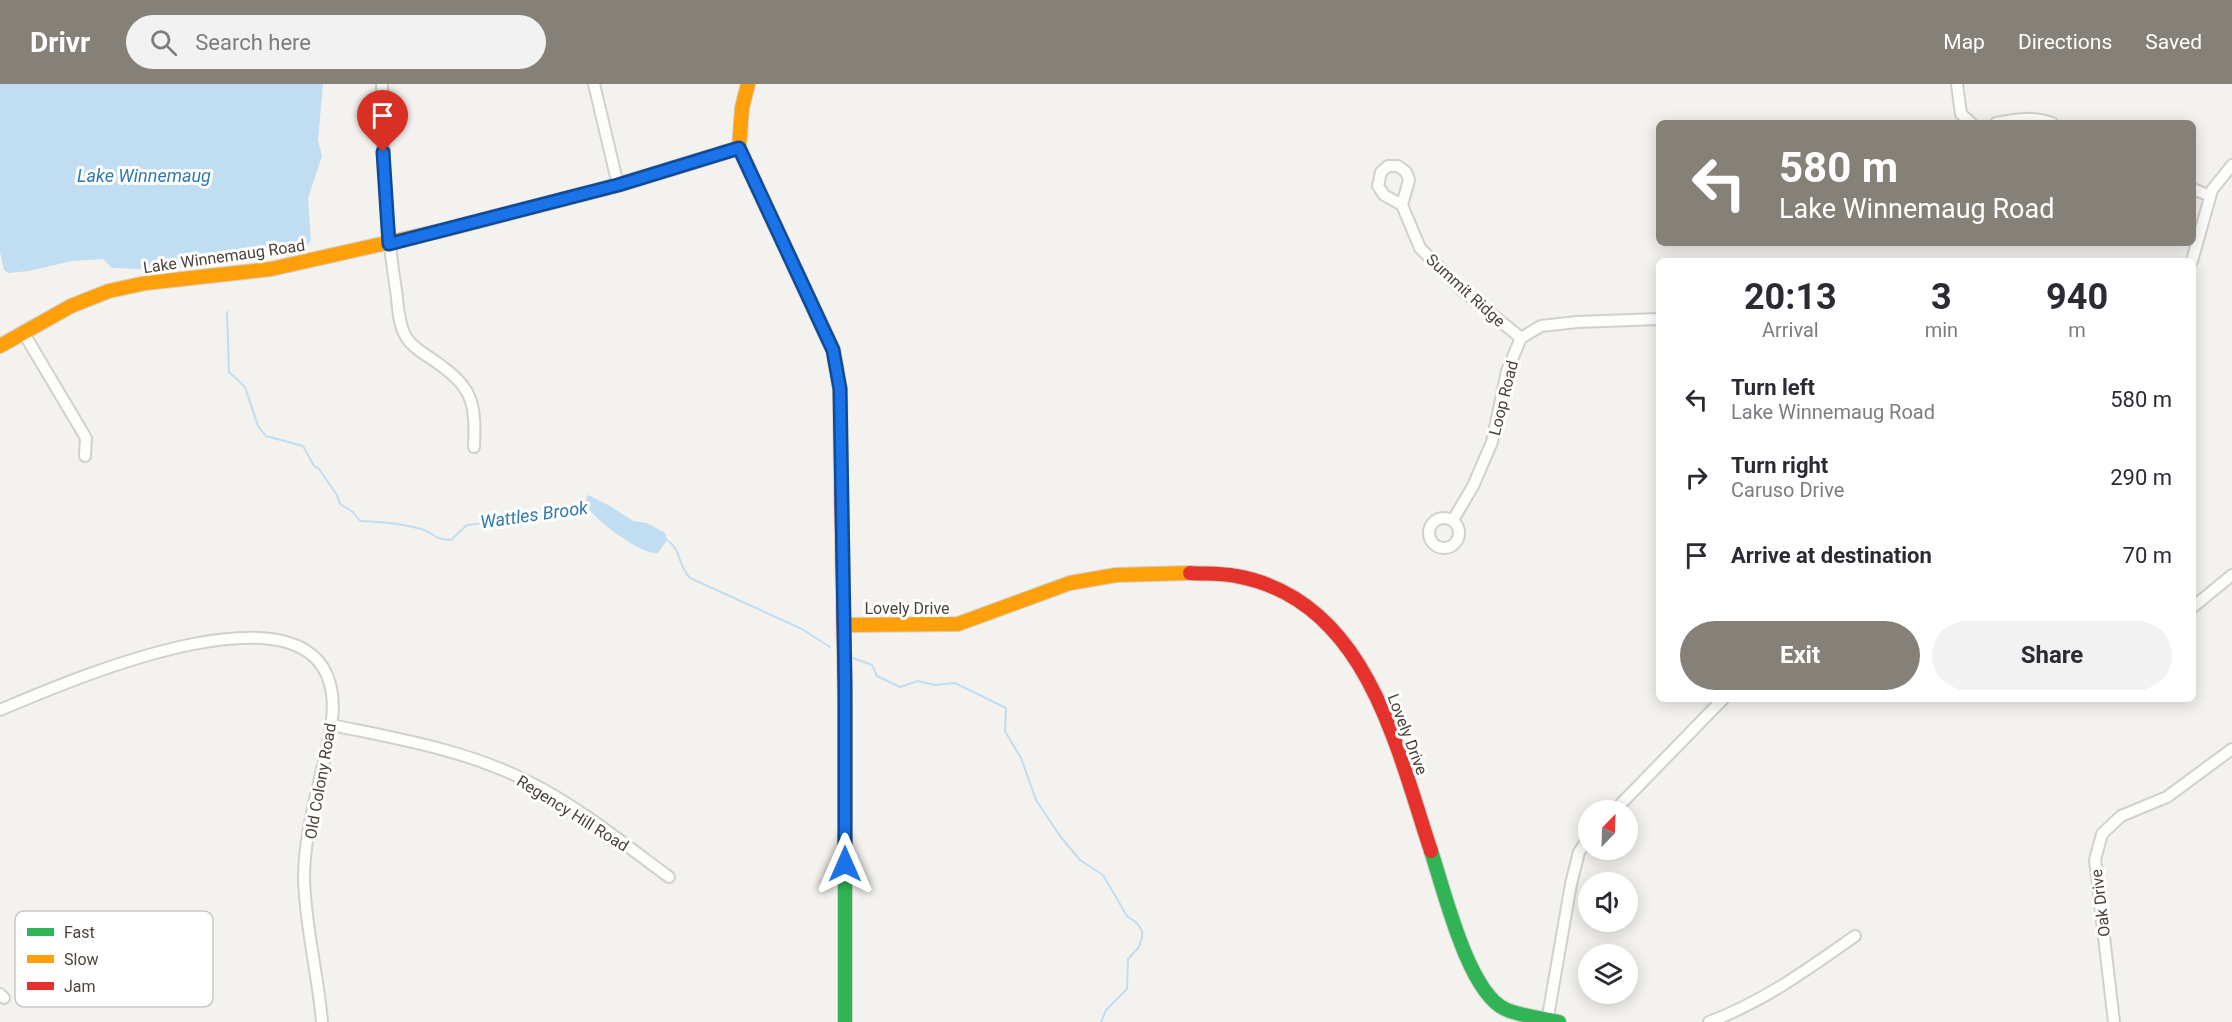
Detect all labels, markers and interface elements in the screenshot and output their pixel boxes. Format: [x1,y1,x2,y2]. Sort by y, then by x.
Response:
search box [126,15,546,69]
text: Drivr [30,26,90,59]
icon: search [147,26,180,59]
text: Search here [195,30,311,55]
text: Map [1943,30,1985,54]
text: Directions [2018,30,2112,54]
text: Saved [2145,30,2202,54]
pin [357,90,408,152]
icon: arrive [366,99,399,132]
text: 580 m [1779,143,1898,192]
icon: left [1680,144,1758,222]
water label: Lake Winnemaug [77,165,211,186]
text: Lake Winnemaug Road [1779,193,2054,225]
street label: Lake Winnemaug Road [142,236,306,277]
street label: Summit Ridge [1422,250,1509,331]
text: 20:13 [1744,276,1837,318]
text: 3 [1931,276,1952,318]
text: 940 [2046,276,2108,318]
text: Arrival [1762,318,1819,342]
text: min [1925,318,1958,342]
text: m [2068,318,2086,342]
street label: Loop Road [1485,359,1522,438]
text: Turn left [1731,375,1815,400]
icon: left [1680,383,1713,416]
text: 580 m [2110,387,2172,412]
text: Lake Winnemaug Road [1731,400,1935,424]
text: Turn right [1731,453,1828,478]
icon: right [1680,461,1713,494]
text: 290 m [2110,465,2172,490]
text: Caruso Drive [1731,478,1844,502]
water label: Wattles Brook [479,496,590,532]
icon: arrive [1680,539,1713,572]
text: Arrive at destination [1731,543,1932,568]
text: 70 m [2123,543,2172,568]
street label: Lovely Drive [864,599,950,618]
button: Exit [1680,621,1920,690]
button: Share [1932,621,2172,690]
street label: Lovely Drive [1383,691,1432,777]
street label: Old Colony Road [301,722,340,841]
street label: Regency Hill Road [513,771,632,855]
north arrow [1578,800,1638,860]
map controls [1578,800,1638,1004]
position arrow [813,832,877,896]
street label: Oak Drive [2087,868,2114,938]
button: sound [1578,872,1638,932]
legend [15,911,213,1007]
text: Fast [64,923,95,942]
button: layers [1578,944,1638,1004]
text: Slow [64,950,99,969]
text: Jam [64,977,96,996]

